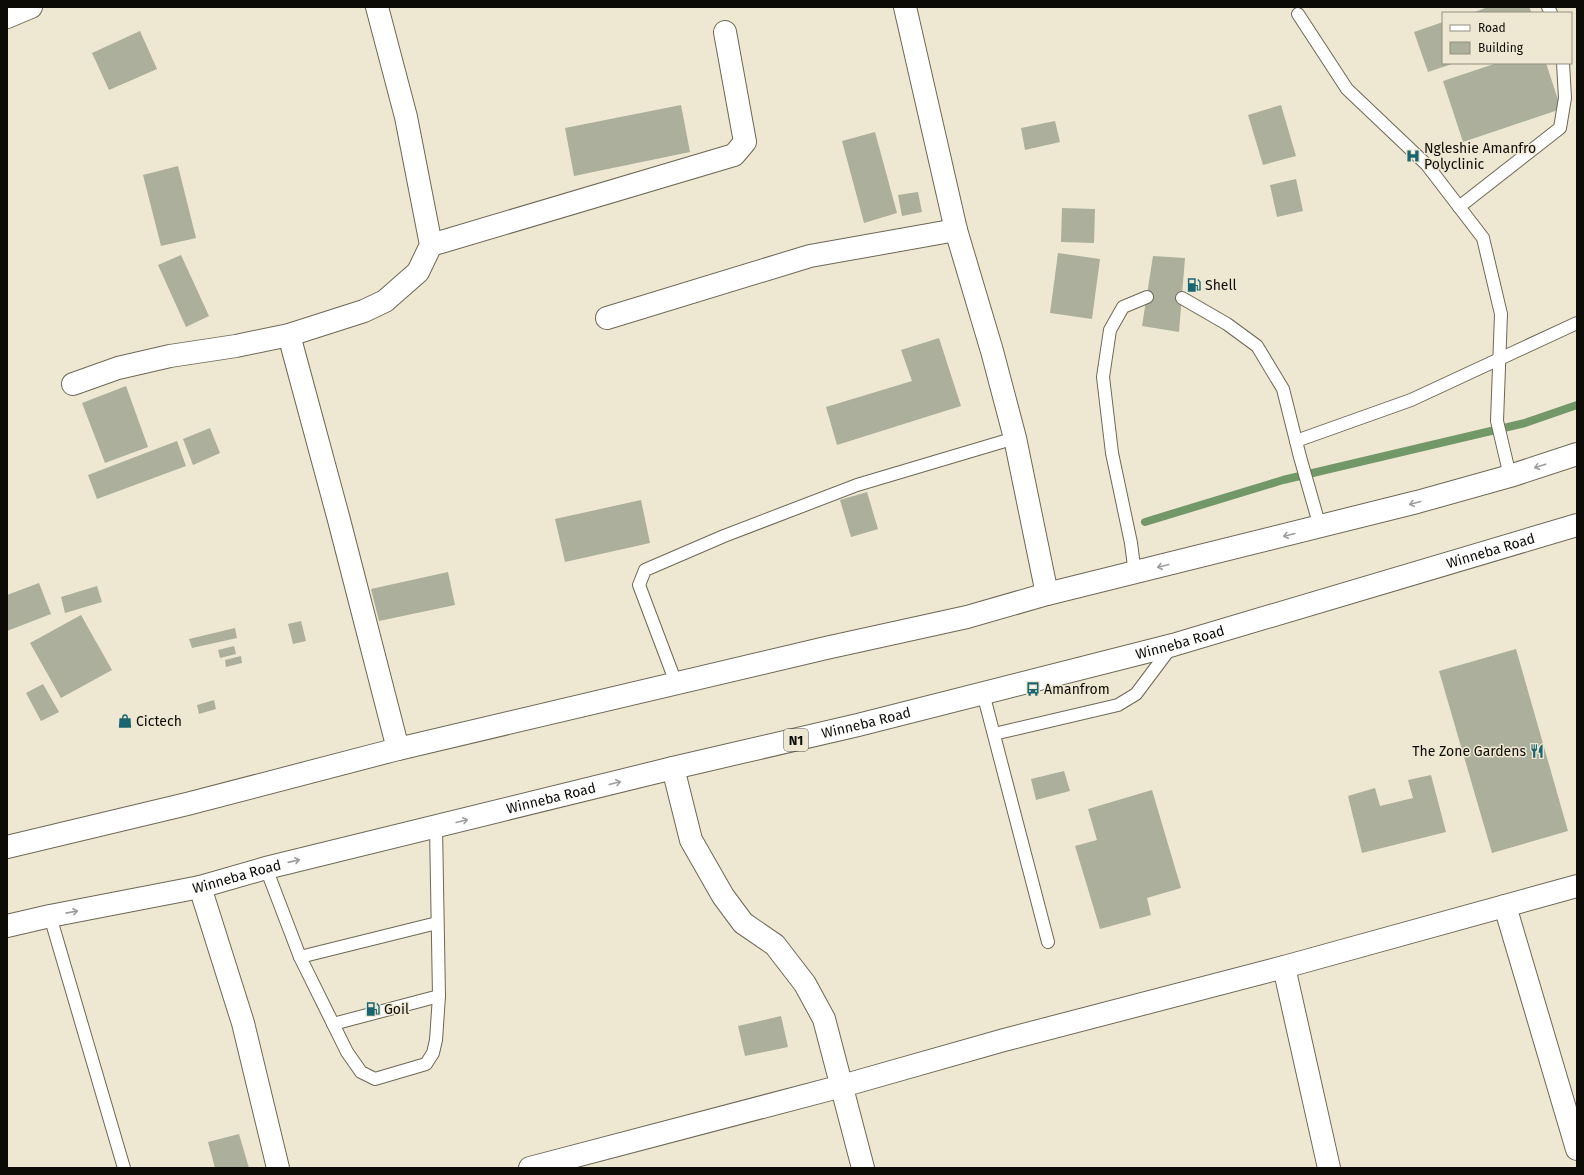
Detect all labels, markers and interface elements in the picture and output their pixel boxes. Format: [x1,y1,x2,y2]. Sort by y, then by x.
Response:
legend [1442,12,1572,64]
text: Road [1478,21,1506,35]
text: Building [1478,41,1524,55]
place label: Ngleshie Amanfro Polyclinic [1424,140,1536,173]
hospital icon: Ngleshie Amanfro Polyclinic [1405,148,1421,164]
fuel station icon: Shell [1186,277,1202,293]
place label: Shell [1205,277,1237,294]
one-way arrow [1534,463,1547,470]
one-way arrow [1409,499,1422,507]
street label: Winneba Road [1445,530,1537,572]
one-way arrow [1283,532,1296,539]
one-way arrow [1157,563,1170,571]
street label: Winneba Road [1134,622,1226,663]
bus stop icon: Amanfrom [1025,681,1041,697]
place label: Amanfrom [1044,681,1110,698]
street label: Winneba Road [820,704,913,742]
shop icon: Cictech [117,713,133,729]
place label: Cictech [136,713,182,730]
road number: N1 [784,729,808,751]
place label: The Zone Gardens [1412,743,1526,760]
restaurant icon: The Zone Gardens [1529,743,1545,759]
one-way arrow [608,778,621,786]
street label: Winneba Road [505,779,597,818]
one-way arrow [455,817,468,824]
street label: Winneba Road [191,857,283,897]
one-way arrow [288,857,301,864]
one-way arrow [65,907,78,915]
fuel station icon: Goil [365,1001,381,1017]
place label: Goil [384,1001,409,1018]

